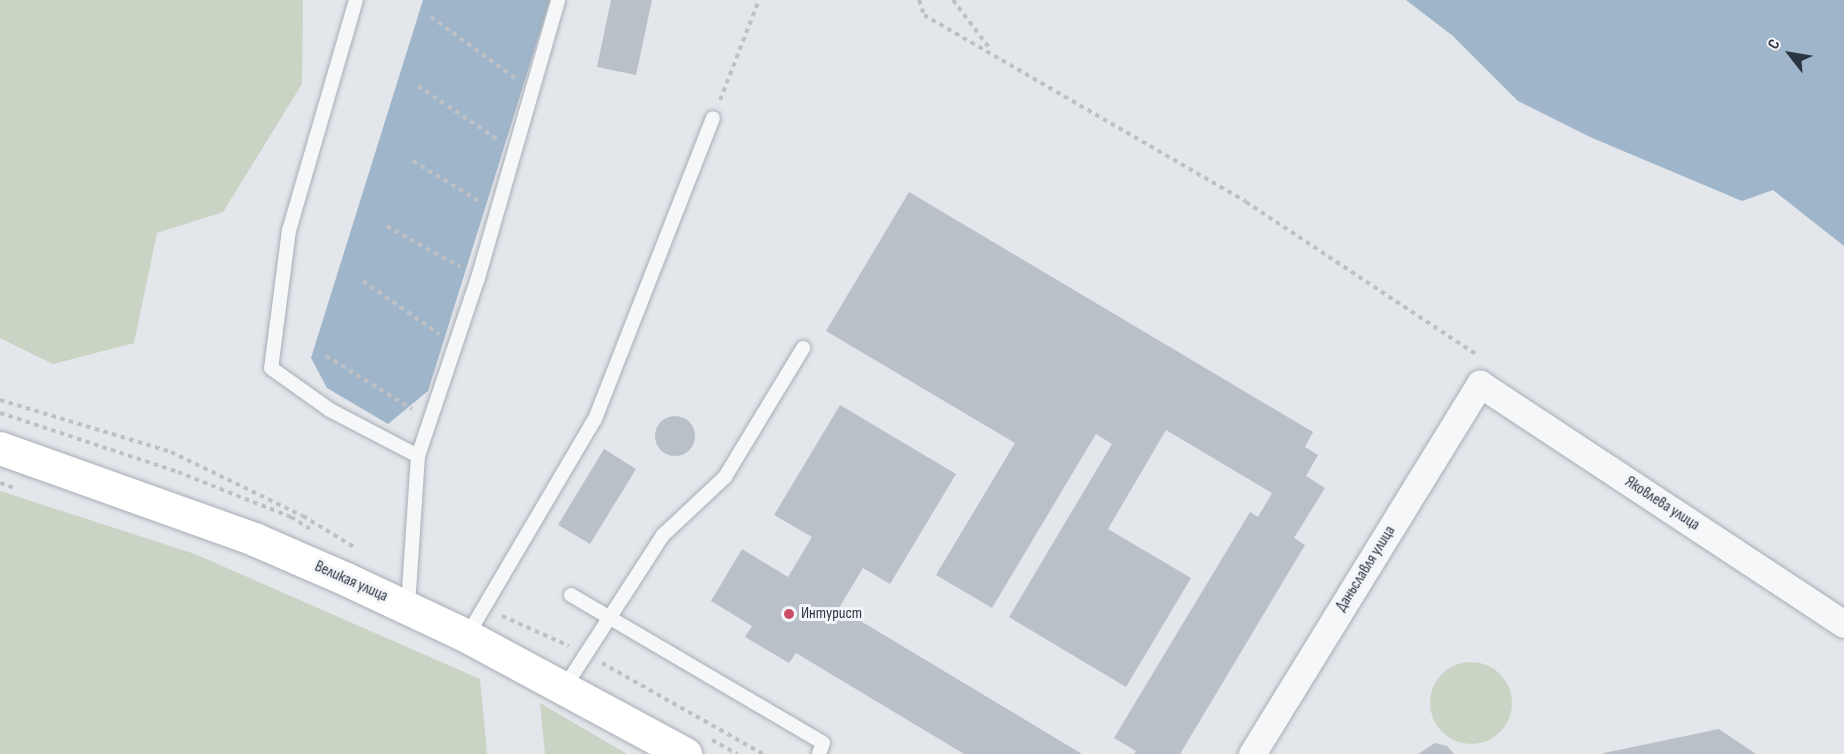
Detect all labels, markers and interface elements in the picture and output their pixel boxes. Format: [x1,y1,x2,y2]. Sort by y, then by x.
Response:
north arrow [1760,24,1820,84]
text: С [1764,36,1784,53]
street label: Яковлева улица [1621,473,1703,535]
street label: Даньславля улица [1332,523,1400,615]
street label: Великая улица [311,557,391,607]
place label: Интурист [801,604,862,624]
marker: Интурист [782,607,796,621]

